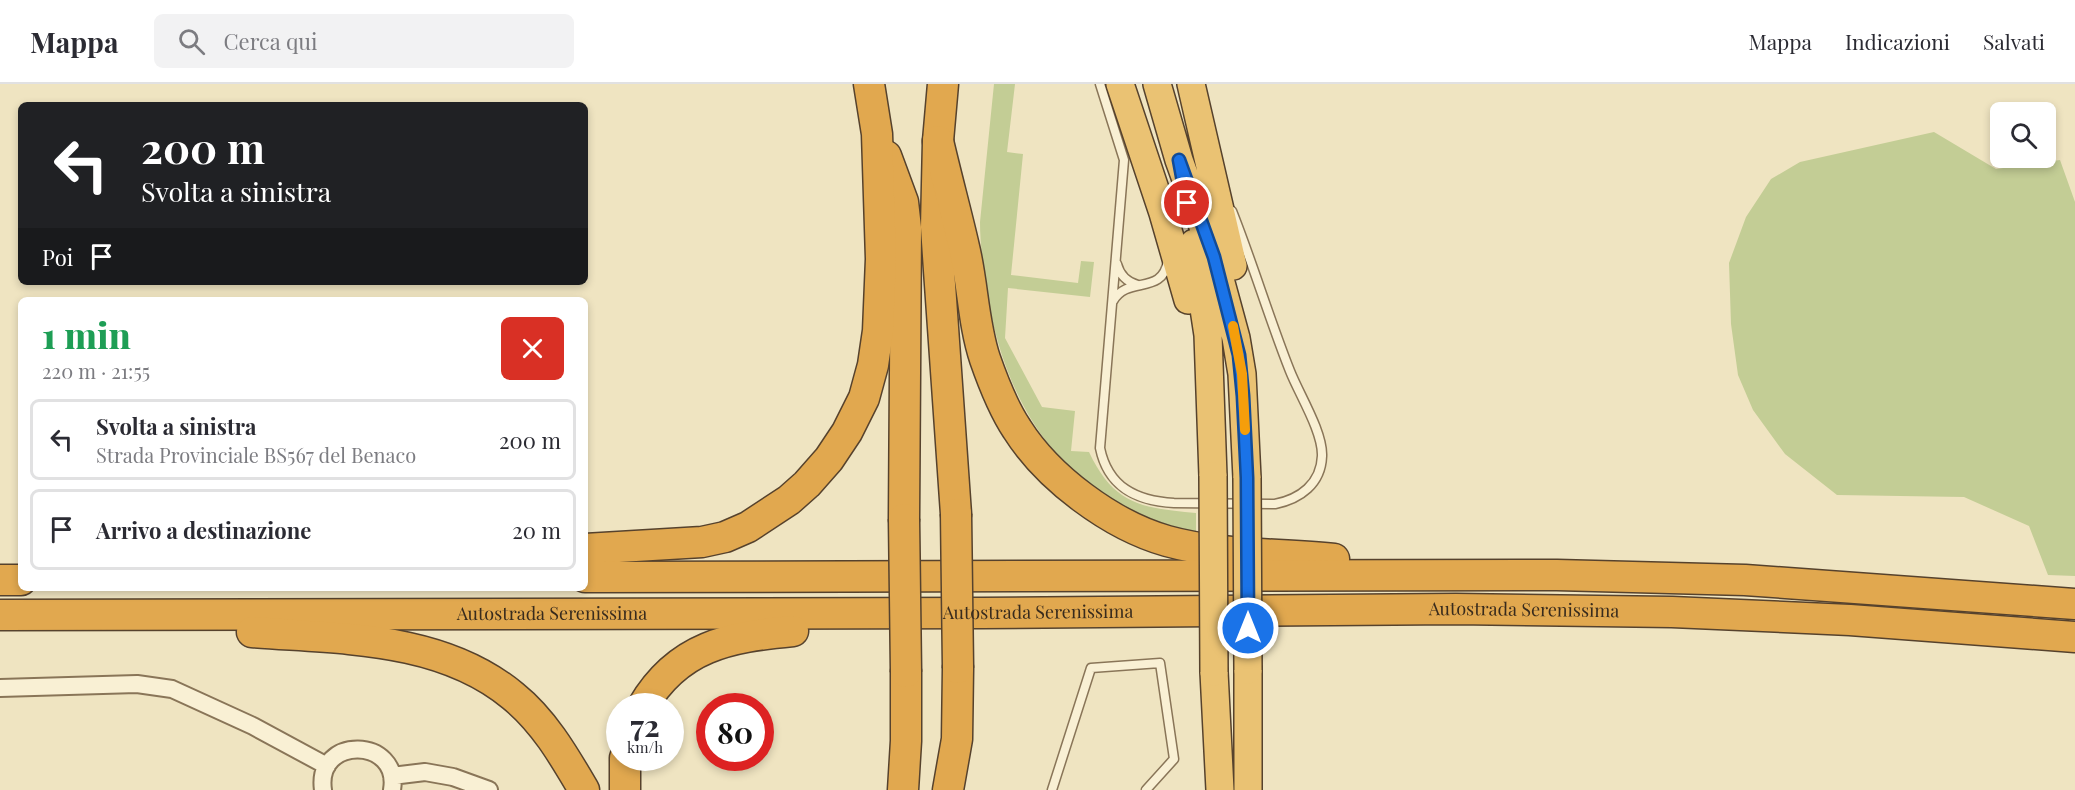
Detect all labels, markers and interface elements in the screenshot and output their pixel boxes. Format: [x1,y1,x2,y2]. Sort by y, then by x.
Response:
search box [154,14,574,68]
text: Mappa [30,23,118,60]
icon: search [175,25,208,58]
text: Cerca qui [223,26,318,56]
text: Mappa [1748,27,1812,55]
text: Indicazioni [1845,27,1950,55]
text: Salvati [1983,27,2045,55]
map controls [1990,102,2056,168]
button: search [1990,102,2056,168]
text: 200 m [141,119,265,175]
icon: left [42,126,120,204]
text: Svolta a sinistra [141,173,331,209]
pin [1161,177,1212,228]
icon: arrive [1170,186,1203,219]
icon: arrive [85,240,118,273]
text: Poi [42,242,73,272]
text: 1 min [42,310,131,358]
button: close [501,317,564,380]
text: 220 m · 21:55 [42,357,150,384]
text: Svolta a sinistra [96,411,256,441]
icon: left [45,423,78,456]
text: 200 m [499,425,561,455]
text: Strada Provinciale BS567 del Benaco [96,441,416,468]
icon: arrive [45,513,78,546]
text: Arrivo a destinazione [96,515,311,545]
text: 20 m [512,515,561,545]
position arrow [1216,596,1280,660]
street label: Autostrada Serenissima [1428,596,1619,622]
street label: Autostrada Serenissima [942,599,1133,624]
street label: Autostrada Serenissima [456,601,647,625]
speed limit sign: 80 [696,693,774,771]
text: 72 [630,705,660,745]
text: km/h [627,737,663,757]

